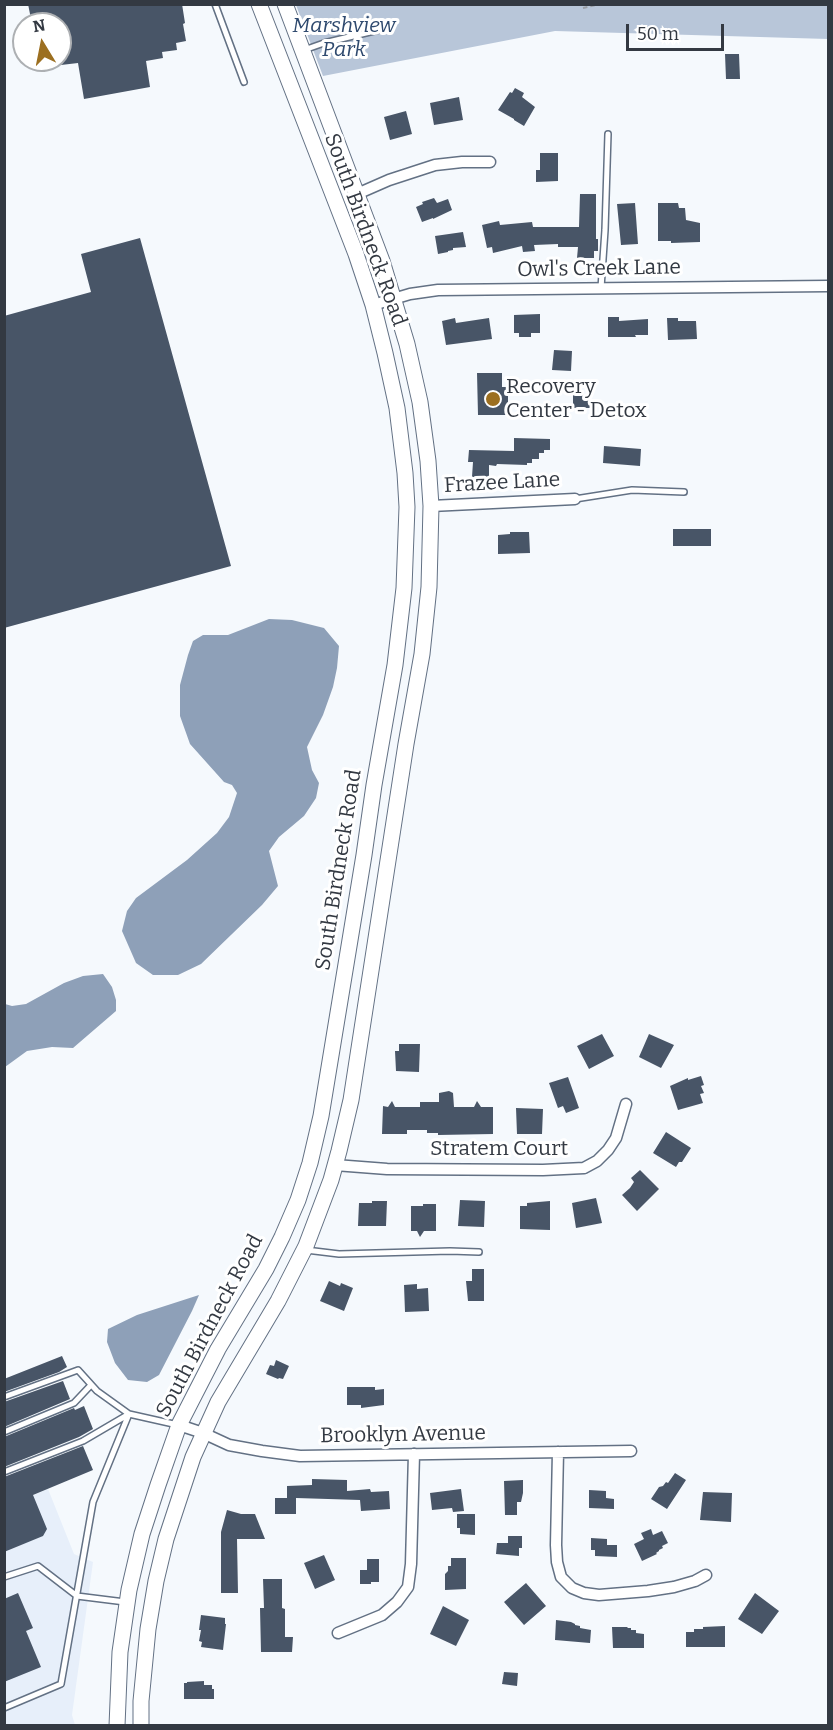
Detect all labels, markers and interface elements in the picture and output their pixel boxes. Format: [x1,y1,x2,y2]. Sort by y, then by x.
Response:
north arrow [12,12,72,72]
scale bar [629,12,726,50]
park label: Marshview Park [292,13,396,63]
text: N [31,15,47,36]
text: 50 m [637,23,679,45]
street label: South Birdneck Road [318,130,412,330]
street label: Owl's Creek Lane [517,255,681,283]
place label: Recovery Center - Detox [506,374,647,424]
marker: Recovery Center - Detox [484,390,502,408]
street label: Frazee Lane [443,467,561,499]
street label: South Birdneck Road [311,768,367,972]
street label: Stratem Court [430,1136,568,1162]
street label: South Birdneck Road [151,1230,269,1422]
street label: Brooklyn Avenue [320,1421,486,1449]

